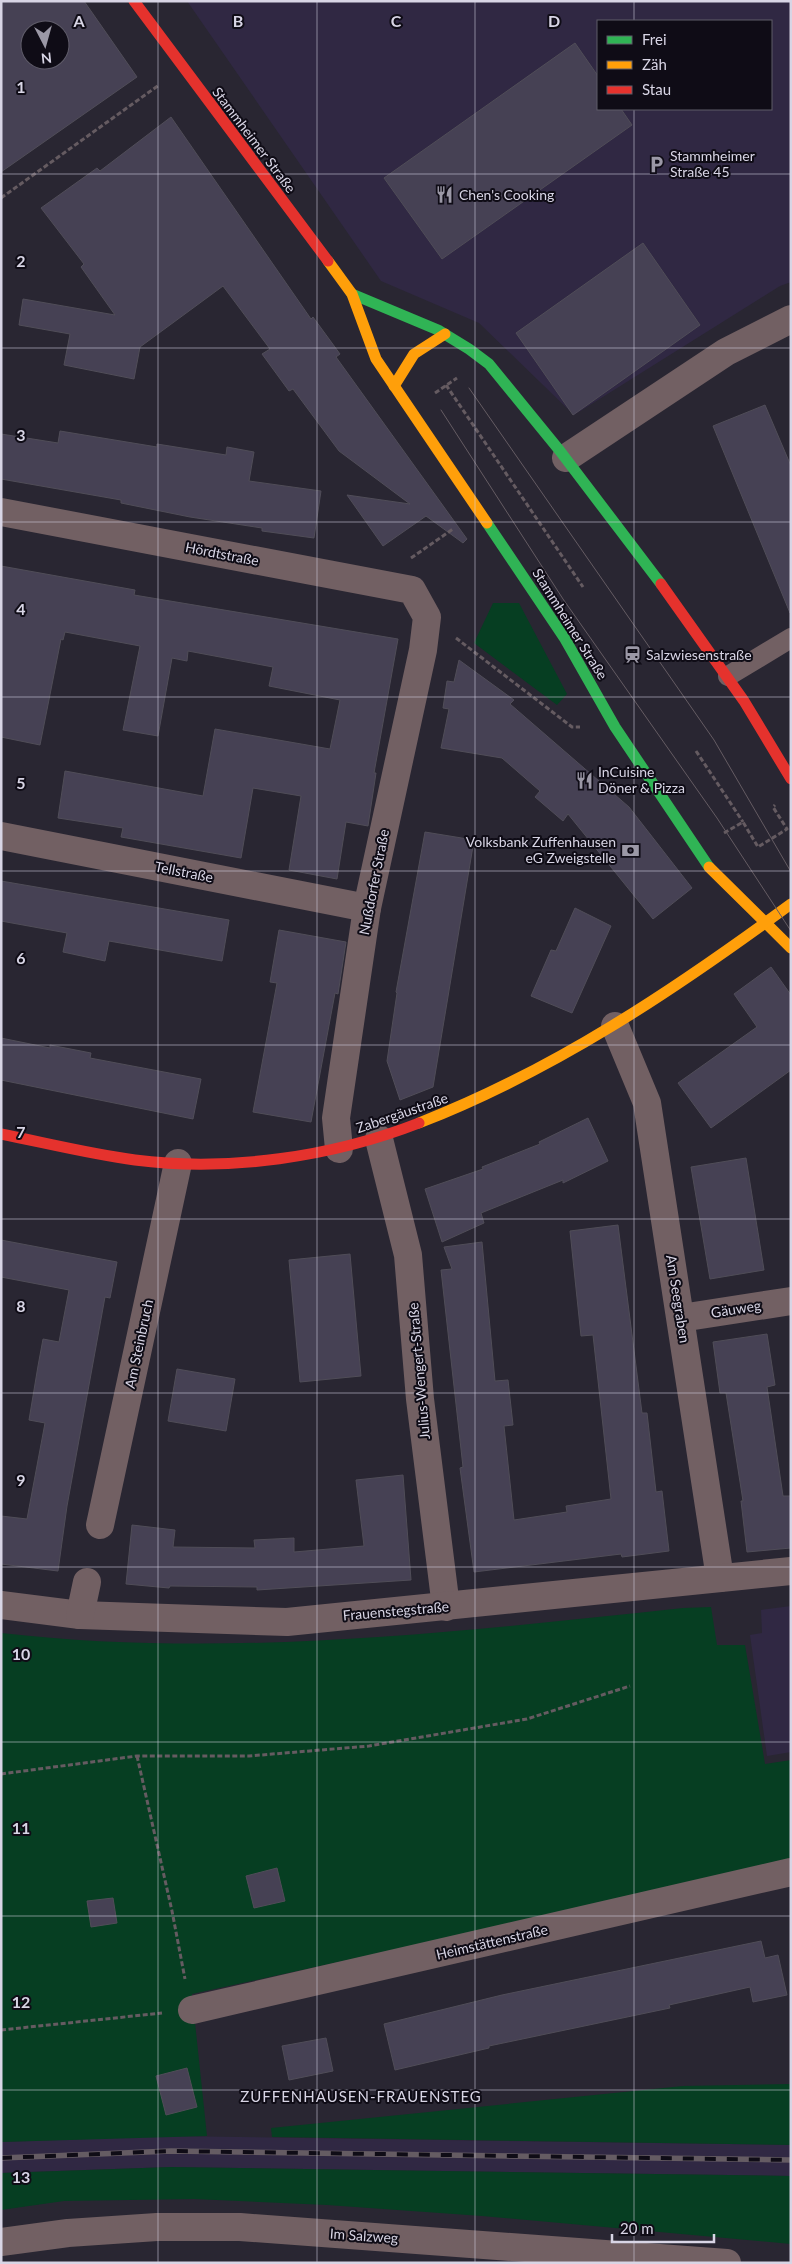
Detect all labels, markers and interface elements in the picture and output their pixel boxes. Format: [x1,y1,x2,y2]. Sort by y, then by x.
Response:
text: A [72,11,85,30]
text: B [233,11,243,30]
text: C [391,11,402,30]
text: D [548,11,560,30]
north arrow [20,20,70,70]
legend [597,20,772,110]
text: Frei [642,30,667,48]
text: N [40,49,53,67]
text: Zäh [642,55,667,73]
text: 1 [16,77,26,96]
text: Stau [642,80,671,98]
street label: Stammheimer Straße [209,84,300,196]
place label: Stammheimer Straße 45 [670,147,755,180]
parking icon: Stammheimer Straße 45 [646,154,666,174]
restaurant icon: Chen's Cooking [435,185,455,205]
place label: Chen's Cooking [459,186,554,203]
text: 2 [16,251,26,270]
text: 3 [16,425,26,444]
street label: Hördtstraße [184,538,260,569]
street label: Stammheimer Straße [529,565,612,682]
text: 4 [16,599,26,618]
station icon: Salzwiesenstraße [622,645,642,665]
place label: Salzwiesenstraße [646,646,752,663]
place label: InCuisine Döner & Pizza [598,763,685,796]
restaurant icon: InCuisine Döner & Pizza [574,770,594,790]
text: 5 [16,773,26,792]
street label: Nußdorfer Straße [355,827,392,936]
place label: Volksbank Zuffenhausen eG Zweigstelle [466,833,616,866]
bank icon: Volksbank Zuffenhausen eG Zweigstelle [620,840,640,860]
street label: Tellstraße [153,858,215,885]
text: 6 [16,948,26,967]
street label: Zabergäustraße [354,1089,450,1136]
text: 7 [16,1122,26,1141]
street label: Am Seegraben [663,1254,694,1344]
text: 8 [16,1296,26,1315]
street label: Gäuweg [710,1296,762,1321]
street label: Am Steinbruch [121,1298,156,1390]
street label: Julius-Wengert-Straße [404,1302,433,1440]
text: 9 [16,1470,26,1489]
street label: Frauenstegstraße [342,1597,450,1624]
text: 10 [12,1644,30,1663]
text: 11 [12,1818,30,1837]
street label: Heimstättenstraße [434,1920,549,1963]
text: 12 [12,1992,30,2011]
district label: ZUFFENHAUSEN-FRAUENSTEG [240,2087,482,2105]
text: 13 [12,2167,30,2186]
scale bar [612,2212,714,2244]
text: 20 m [620,2219,654,2237]
street label: Im Salzweg [329,2225,399,2246]

